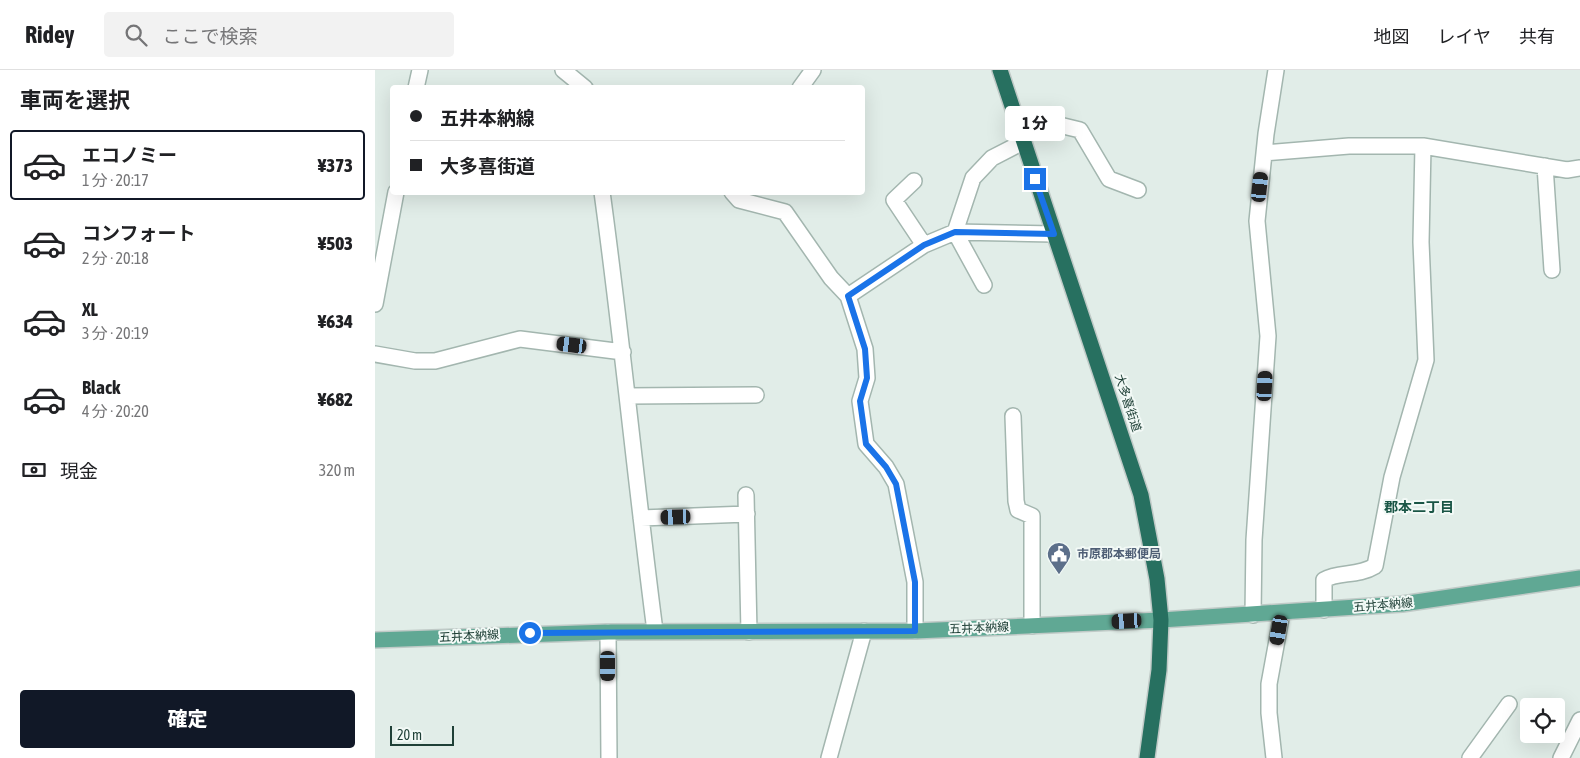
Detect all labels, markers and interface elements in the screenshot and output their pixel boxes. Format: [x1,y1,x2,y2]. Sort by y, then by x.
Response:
search box [104,12,454,57]
text: Ridey [25,21,74,48]
icon: search [122,21,150,49]
text: ここで検索 [162,25,257,47]
text: 地図 [1374,26,1410,47]
text: レイヤ [1438,26,1491,47]
text: 共有 [1519,26,1555,47]
text: 車両を選択 [20,87,130,113]
callout: 1 分 [1005,106,1065,142]
text: 五井本納線 [440,107,535,129]
text: 1 分 [1022,114,1048,132]
icon: car [22,143,67,188]
text: エコノミー [82,144,177,166]
text: ¥373 [318,154,353,176]
text: 大多喜街道 [440,155,535,177]
route end [1024,168,1046,190]
text: 1 分 · 20:17 [82,171,149,189]
car [1250,171,1269,203]
icon: car [22,221,67,266]
text: コンフォート [82,222,195,244]
text: ¥503 [318,232,353,254]
text: 2 分 · 20:18 [82,249,149,267]
text: XL [82,298,98,320]
icon: car [22,299,67,344]
text: ¥634 [318,310,353,332]
text: 3 分 · 20:19 [82,324,149,342]
car [556,336,587,354]
car [1256,371,1273,401]
street label: 大多喜街道 [1112,372,1144,434]
text: Black [82,376,120,398]
icon: car [22,377,67,422]
text: ¥682 [318,388,353,410]
text: 4 分 · 20:20 [82,402,149,420]
icon: cash [20,456,48,484]
text: 現金 [60,460,98,482]
text: 320 m [319,461,355,479]
district label: 郡本二丁目 [1384,499,1454,515]
car [660,509,691,525]
public building icon: 市原郡本郵便局 [1046,541,1072,575]
place label: 市原郡本郵便局 [1077,547,1161,561]
street label: 五井本納線 [1352,595,1414,615]
car [1111,613,1142,629]
car [1269,614,1288,646]
street label: 五井本納線 [949,620,1009,636]
route start [519,622,541,644]
street label: 五井本納線 [439,627,499,645]
car [600,651,615,681]
button: 確定 [20,690,355,748]
map controls [1520,698,1565,743]
button: locate [1520,698,1565,743]
scale bar [390,723,454,746]
text: 20 m [397,727,422,743]

